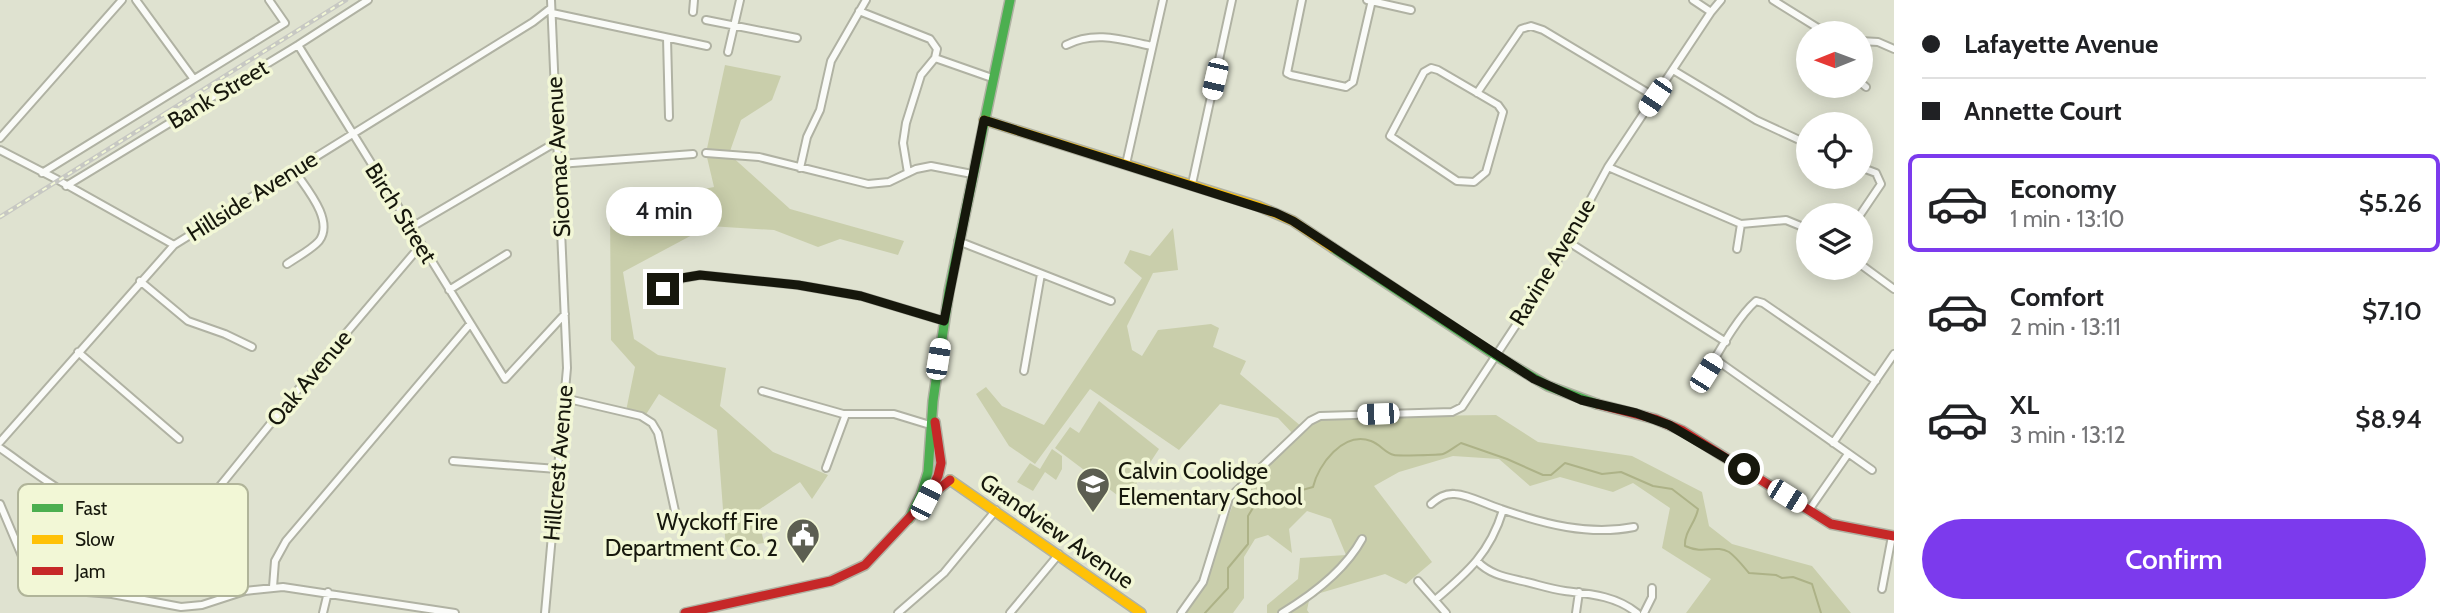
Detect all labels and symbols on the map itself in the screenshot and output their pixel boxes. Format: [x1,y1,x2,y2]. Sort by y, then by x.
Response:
north arrow [1796,21,1872,98]
street label: Bank Street [163,53,274,135]
car [1201,56,1230,102]
car [1635,74,1676,120]
street label: Sicomac Avenue [540,76,576,238]
street label: Hillside Avenue [181,145,323,247]
street label: Birch Street [359,158,443,268]
callout: 4 min [605,188,721,236]
street label: Ravine Avenue [1503,193,1601,331]
route end [647,273,679,305]
street label: Oak Avenue [261,324,357,432]
car [925,337,952,381]
car [1686,350,1727,396]
street label: Hillcrest Avenue [537,384,579,542]
car [1357,403,1400,425]
route start [1728,453,1760,485]
place label: Calvin Coolidge Elementary School [1118,457,1303,511]
school or university icon: Calvin Coolidge Elementary School [1074,465,1112,514]
street label: Grandview Avenue [974,467,1140,595]
car [1764,476,1811,516]
car [908,477,945,523]
legend [18,484,248,596]
text: Fast [75,497,108,520]
place label: Wyckoff Fire Department Co. 2 [605,508,778,562]
public building icon: Wyckoff Fire Department Co. 2 [784,516,822,565]
text: Slow [75,528,115,551]
text: Jam [74,560,105,583]

